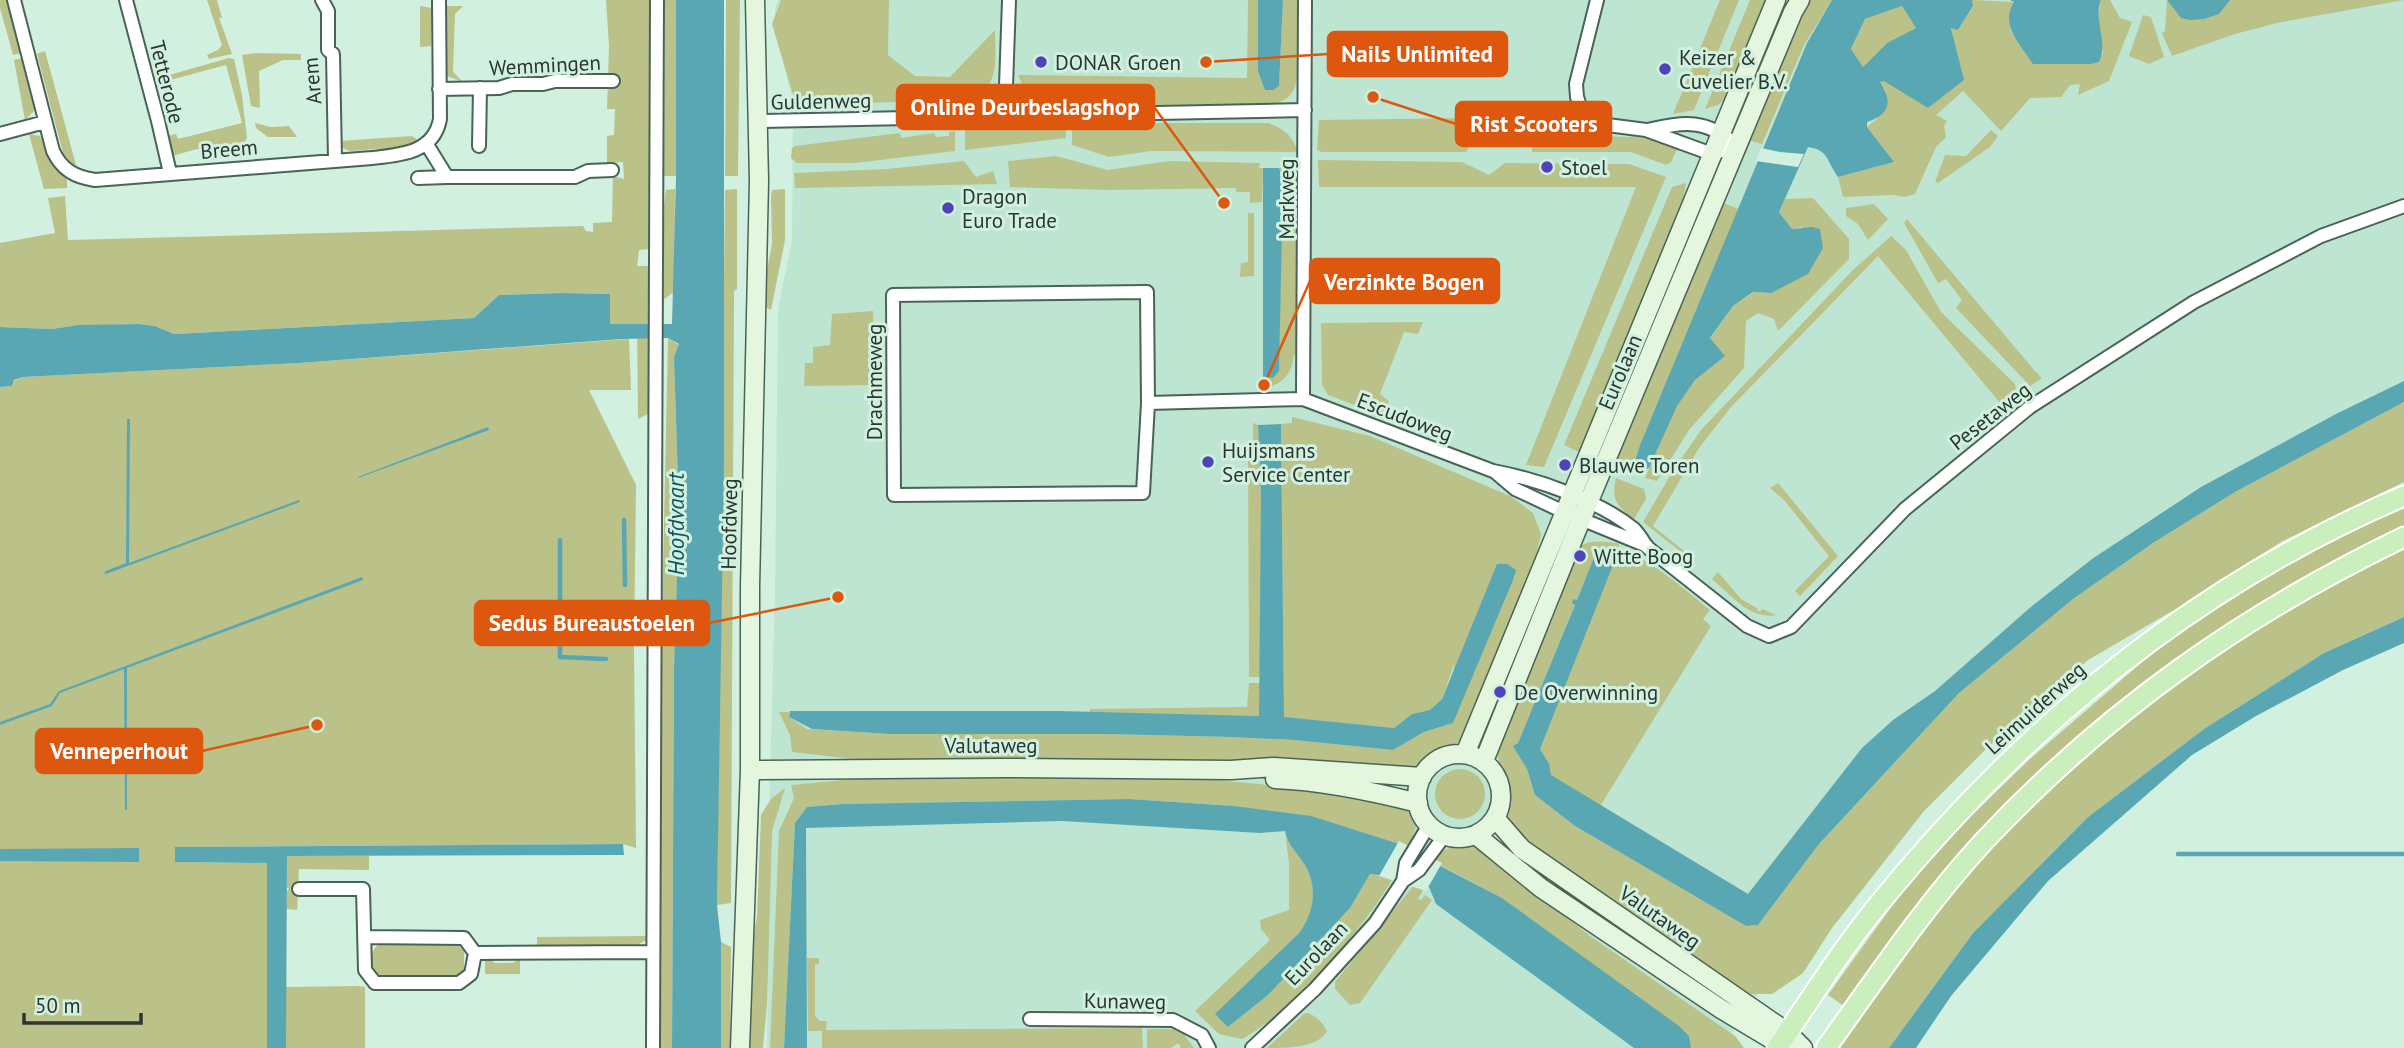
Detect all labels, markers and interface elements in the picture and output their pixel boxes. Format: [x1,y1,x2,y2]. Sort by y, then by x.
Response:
callout: Nails Unlimited [1328,32,1507,76]
street label: Tetterode [144,38,190,126]
text: Nails Unlimited [1341,39,1493,68]
place label: Keizer & Cuvelier B.V. [1679,44,1788,95]
street label: Wemmingen [488,49,602,81]
place label: DONAR Groen [1055,49,1181,76]
marker: DONAR Groen [1033,54,1049,70]
street label: Arem [296,56,328,106]
marker: Keizer & Cuvelier B.V. [1657,61,1673,77]
callout: Online Deurbeslagshop [897,85,1154,129]
street label: Guldenweg [770,87,872,115]
text: Online Deurbeslagshop [910,92,1140,121]
callout: Rist Scooters [1456,102,1611,146]
text: Rist Scooters [1470,109,1598,138]
street label: Breem [199,133,259,165]
place label: Stoel [1561,154,1607,181]
street label: Markweg [1273,158,1300,240]
marker: Stoel [1539,159,1555,175]
place label: Dragon Euro Trade [962,183,1057,234]
marker: Dragon Euro Trade [940,200,956,216]
callout: Verzinkte Bogen [1310,259,1499,303]
text: Verzinkte Bogen [1323,267,1484,296]
street label: Drachmeweg [861,324,888,440]
street label: Eurolaan [1592,330,1648,414]
street label: Pesetaweg [1944,376,2036,456]
street label: Escudoweg [1353,386,1457,448]
place label: Huijsmans Service Center [1222,437,1350,488]
place label: Blauwe Toren [1579,452,1699,479]
marker: Huijsmans Service Center [1200,454,1216,470]
marker: Blauwe Toren [1557,457,1573,473]
water label: Hoofdvaart [661,471,690,575]
street label: Hoofdweg [715,478,743,570]
place label: Witte Boog [1594,543,1693,570]
marker: Witte Boog [1572,548,1588,564]
callout: Sedus Bureaustoelen [475,601,709,645]
text: Sedus Bureaustoelen [489,608,695,637]
street label: Leimuiderweg [1979,656,2091,760]
place label: De Overwinning [1514,679,1658,706]
marker: De Overwinning [1492,684,1508,700]
callout: Venneperhout [36,729,202,773]
street label: Valutaweg [943,732,1038,759]
text: Venneperhout [49,736,188,765]
street label: Valutaweg [1613,879,1706,955]
street label: Eurolaan [1279,915,1353,991]
scale bar [24,982,142,1026]
street label: Kunaweg [1084,987,1166,1015]
text: 50 m [35,992,81,1019]

